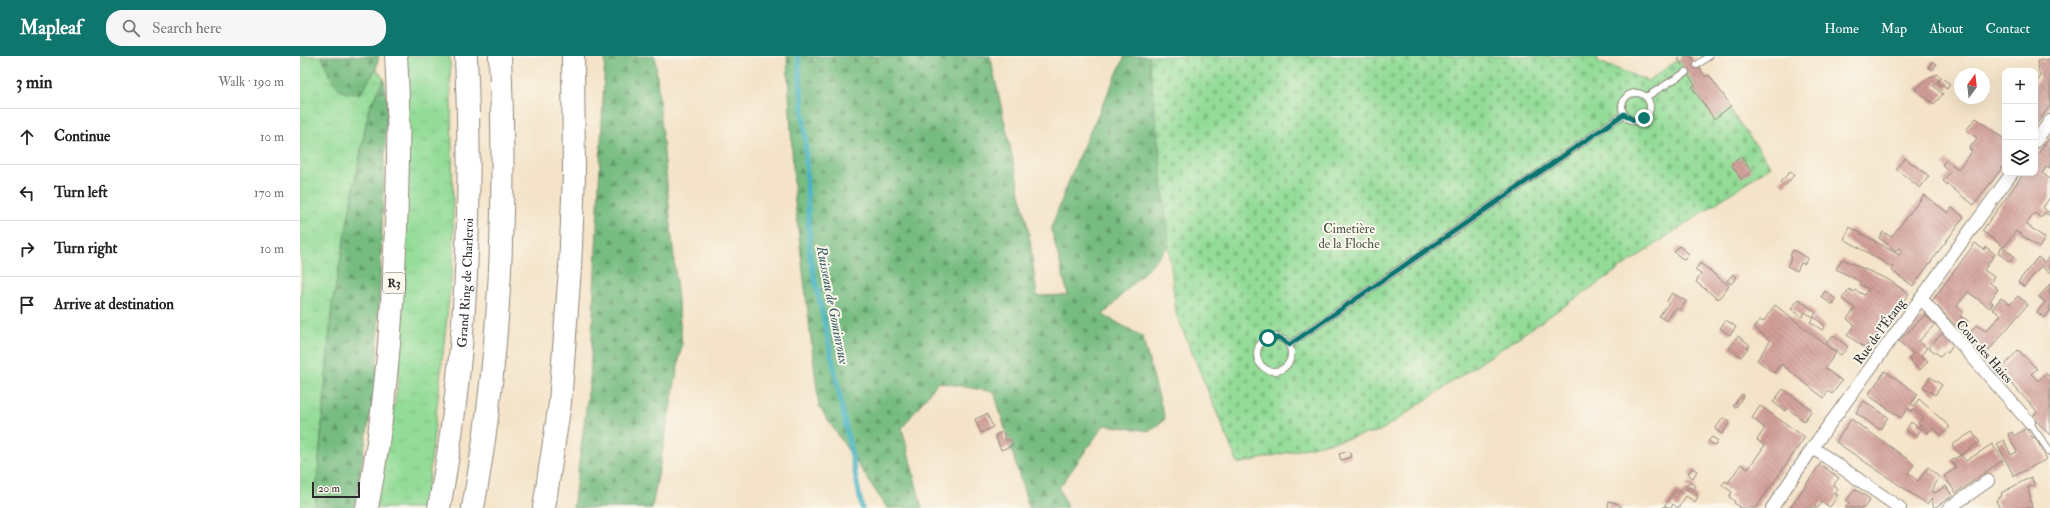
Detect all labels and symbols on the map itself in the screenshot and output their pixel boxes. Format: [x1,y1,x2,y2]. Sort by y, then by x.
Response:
north arrow [1954,68,1990,104]
route end [1635,109,1653,127]
street label: Grand Ring de Charleroi [454,217,477,348]
park label: Cimetière de la Floche [1318,221,1380,252]
water label: Ruisseau de Gominroux [813,244,852,366]
road number: R3 [383,273,405,293]
street label: Rue de l'Étang [1850,295,1909,368]
street label: Cour des Haies [1952,317,2016,387]
route start [1259,329,1277,347]
scale bar [312,480,360,499]

